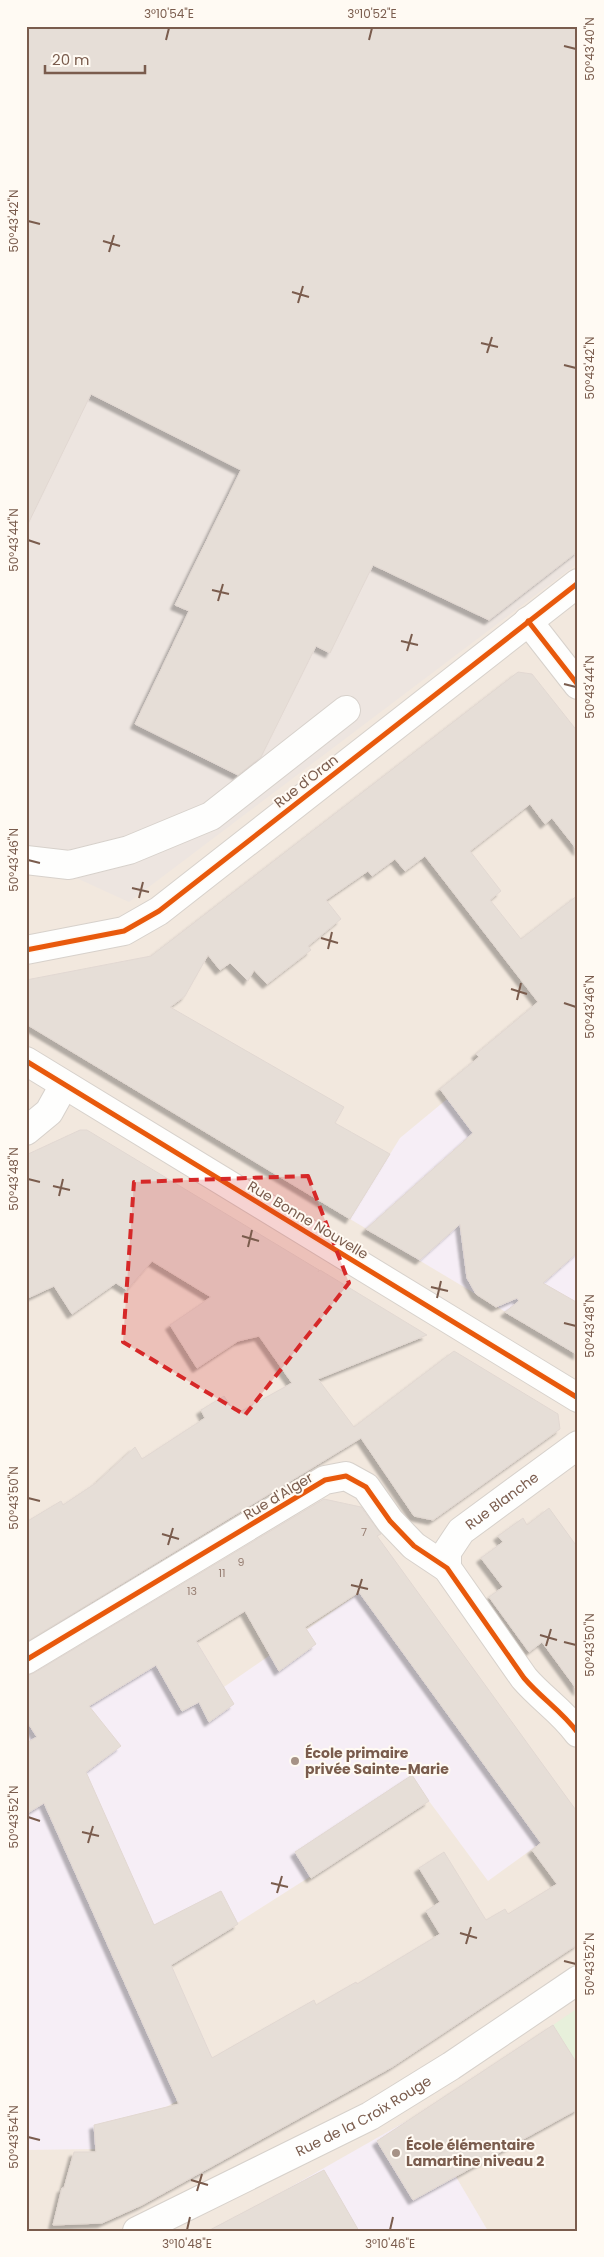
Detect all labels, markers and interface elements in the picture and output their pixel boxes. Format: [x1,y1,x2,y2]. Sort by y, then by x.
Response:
text: 3°10'54"E [144,5,194,22]
text: 3°10'52"E [347,5,397,22]
text: 50°43'40"N [581,17,598,81]
scale bar [45,42,145,74]
text: 20 m [52,49,90,70]
text: 50°43'42"N [5,190,22,252]
text: 50°43'42"N [581,337,598,399]
text: 50°43'44"N [5,508,22,572]
text: 50°43'44"N [581,655,598,719]
street label: Rue d'Oran [270,750,342,812]
text: 50°43'46"N [5,828,22,892]
text: 50°43'46"N [581,975,598,1039]
text: 50°43'48"N [5,1147,22,1211]
street label: Rue Bonne Nouvelle [244,1176,372,1264]
text: 50°43'48"N [581,1294,598,1358]
text: 50°43'50"N [5,1466,22,1530]
street label: Rue d'Alger [239,1467,317,1525]
street label: Rue Blanche [461,1467,543,1535]
house number: 7 [361,1524,367,1540]
house number: 9 [238,1554,245,1570]
house number: 11 [218,1565,226,1581]
house number: 13 [187,1583,197,1599]
text: 50°43'50"N [581,1613,598,1677]
place label: École primaire privée Sainte-Marie [305,1743,449,1779]
marker: École primaire privée Sainte-Marie [289,1755,301,1767]
text: 50°43'52"N [5,1786,22,1848]
text: 50°43'52"N [581,1933,598,1995]
street label: Rue de la Croix Rouge [292,2070,435,2161]
text: 50°43'54"N [5,2105,22,2169]
place label: École élémentaire Lamartine niveau 2 [406,2135,544,2171]
marker: École élémentaire Lamartine niveau 2 [390,2147,402,2159]
text: 3°10'48"E [162,2235,212,2252]
text: 3°10'46"E [365,2235,415,2252]

